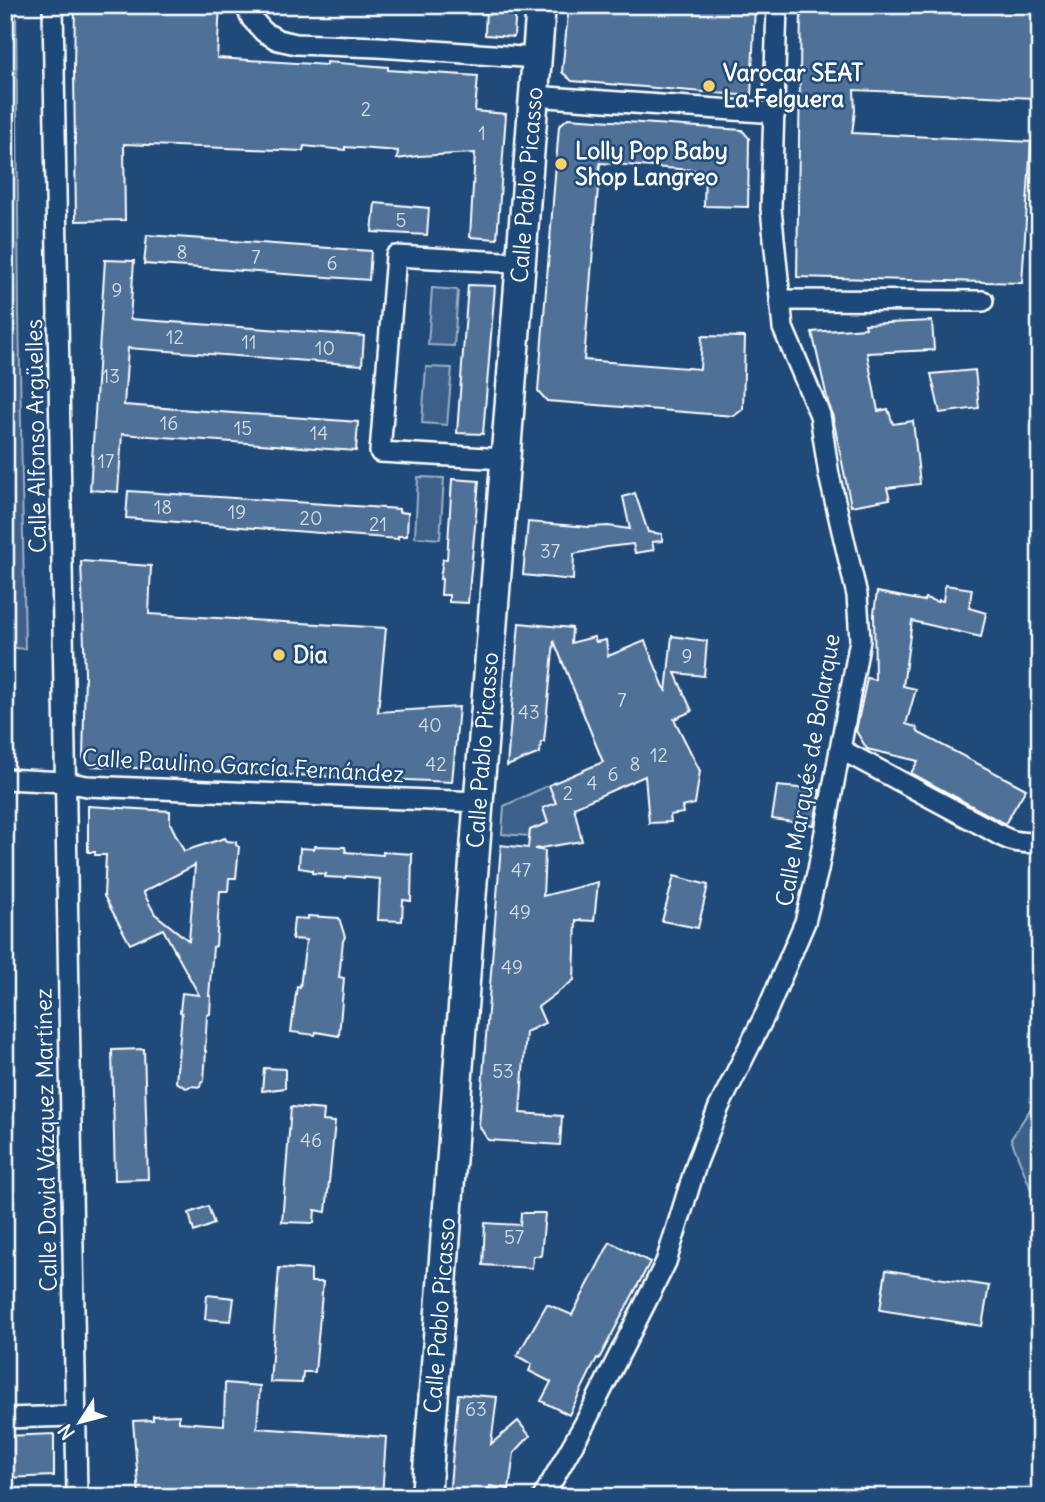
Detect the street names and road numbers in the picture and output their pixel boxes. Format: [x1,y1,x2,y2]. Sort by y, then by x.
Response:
street label: Calle Pablo Picasso [504,86,549,284]
street label: Calle Alfonso Argüelles [19,319,52,553]
street label: Calle Marqués de Bolarque [769,631,846,909]
street label: Calle Pablo Picasso [460,651,504,849]
street label: Calle Paulino García Fernández [81,743,405,788]
street label: Calle David Vázquez Martínez [28,988,63,1292]
street label: Calle Pablo Picasso [417,1216,461,1415]

